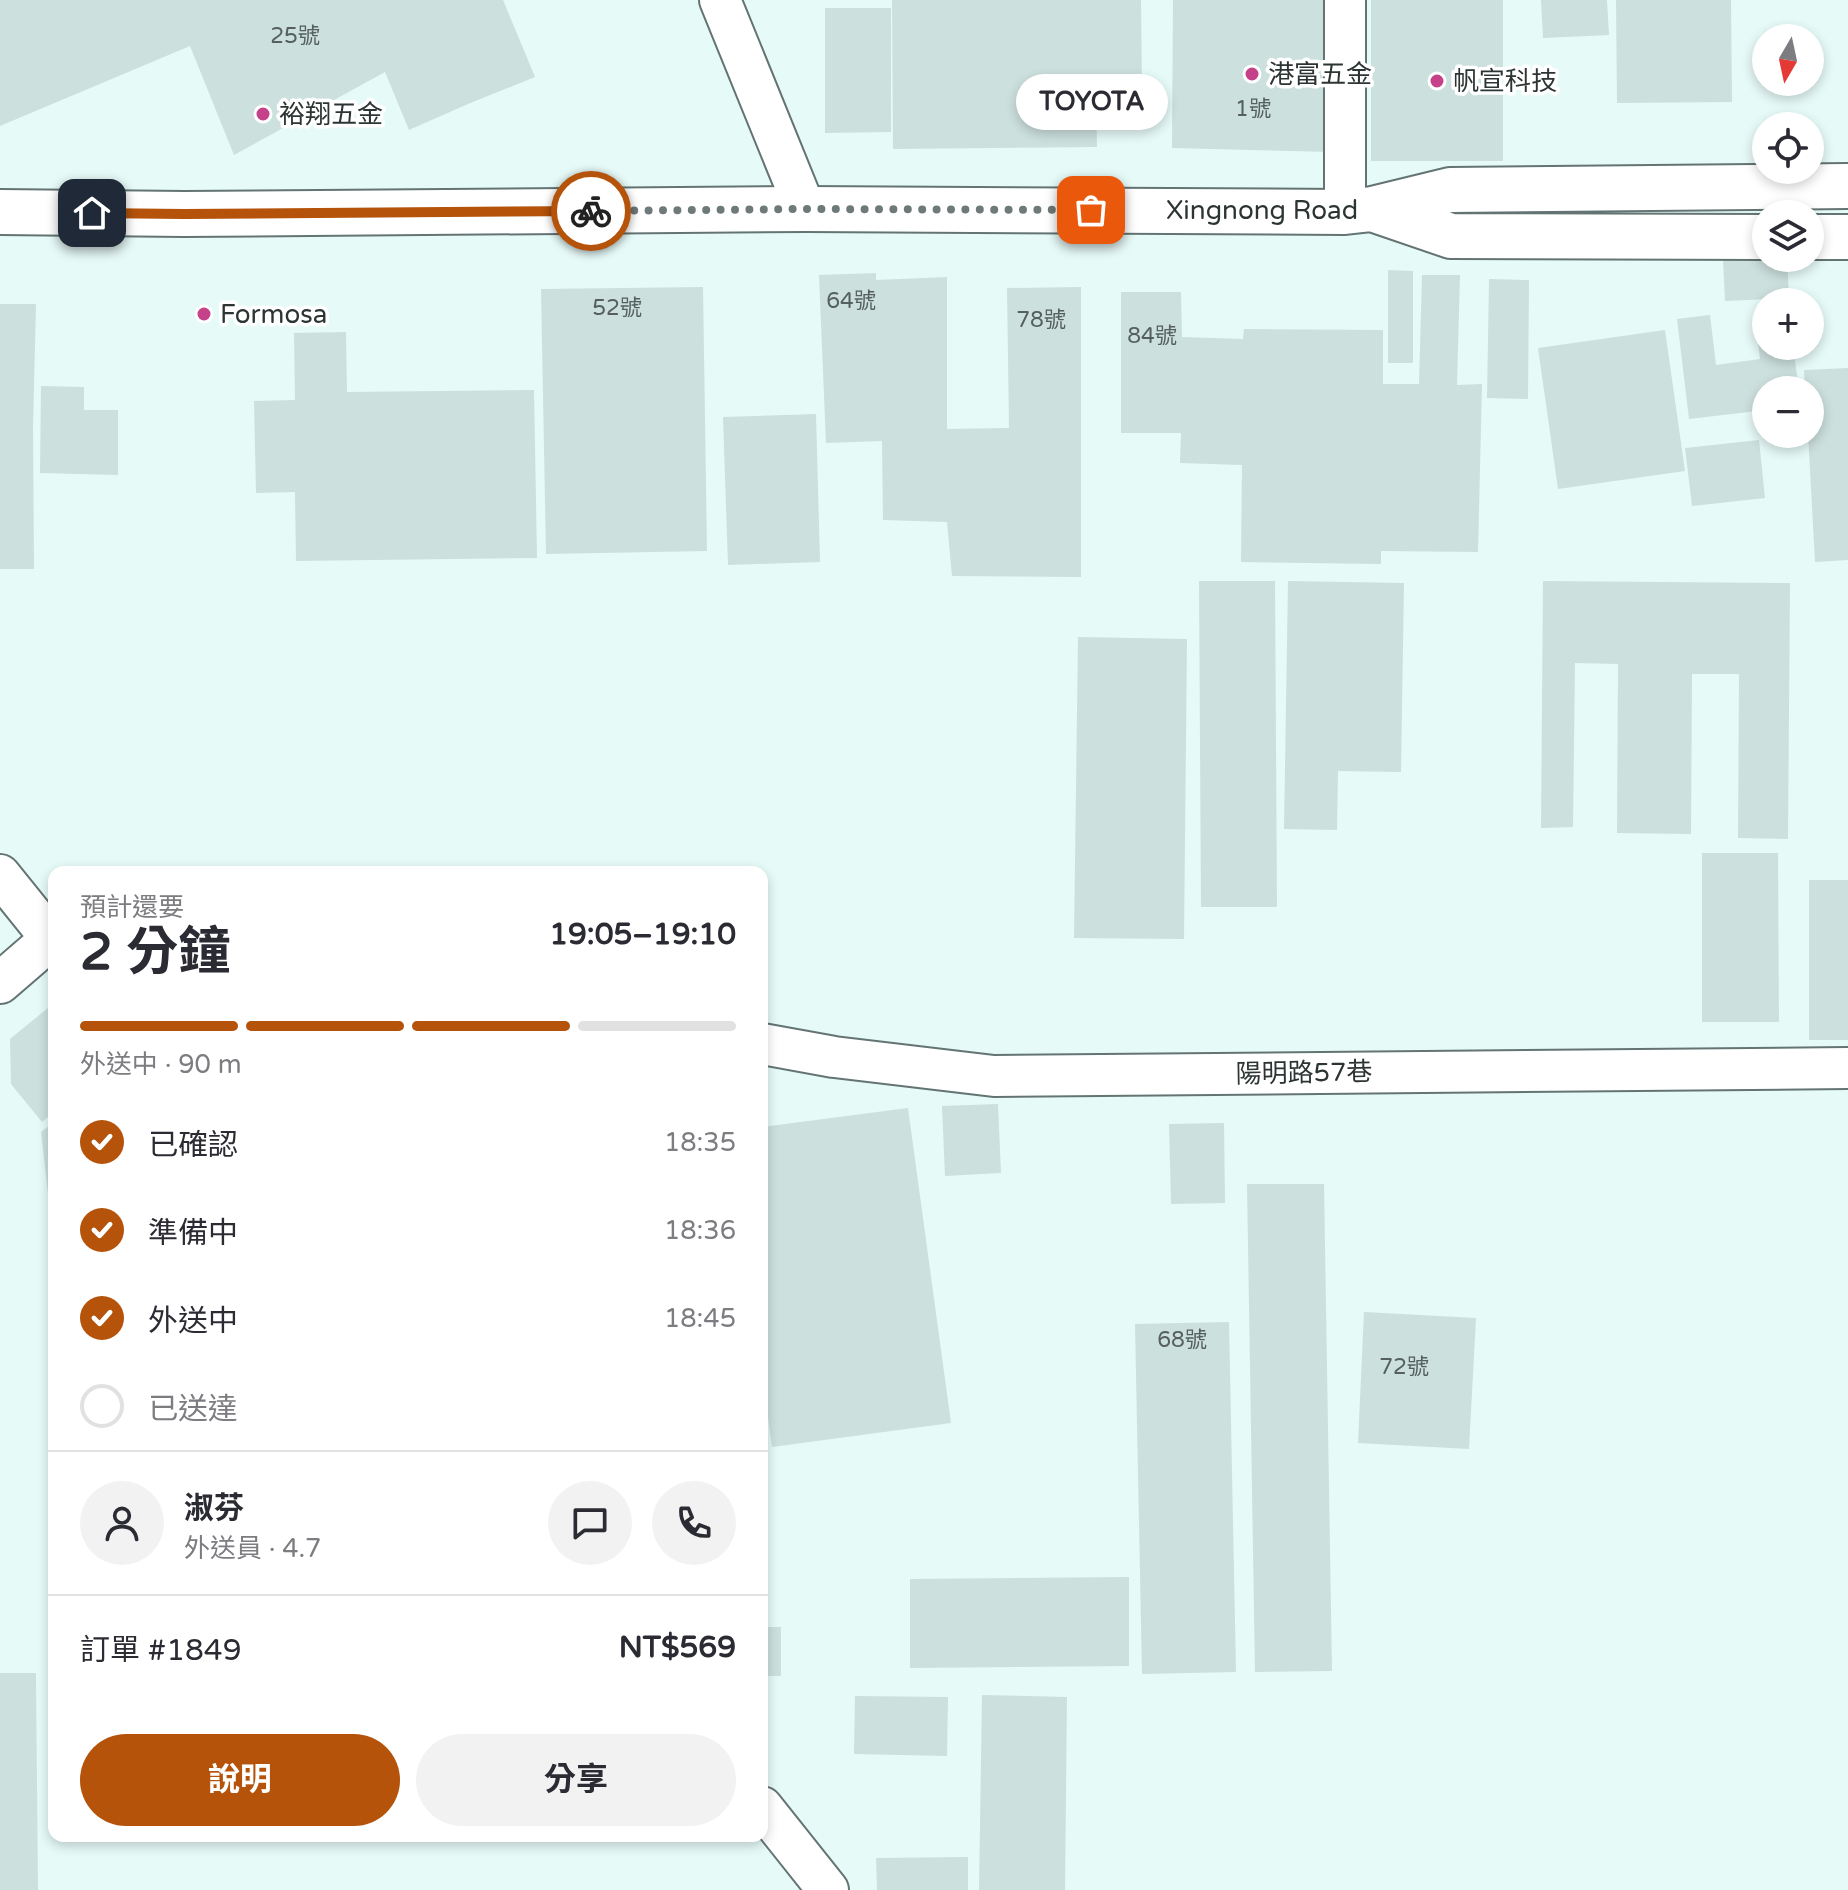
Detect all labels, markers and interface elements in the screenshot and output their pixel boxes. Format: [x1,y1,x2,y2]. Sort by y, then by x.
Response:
house number: 25號 [270,23,320,49]
north arrow [1752,24,1824,96]
map controls [1752,24,1824,448]
place label: 港富五金 [1268,59,1372,90]
marker: 港富五金 [1243,65,1261,83]
place label: 帆宣科技 [1453,66,1557,97]
marker: 帆宣科技 [1428,72,1446,90]
callout: TOYOTA [1015,74,1167,130]
text: TOYOTA [1039,86,1145,117]
house number: 1號 [1235,96,1271,122]
place label: 裕翔五金 [279,99,383,130]
marker: 裕翔五金 [254,105,272,123]
button: locate [1752,112,1824,184]
courier [551,171,631,251]
pin [1057,176,1125,244]
pin [58,179,126,247]
icon: bag [1069,188,1113,232]
icon: bike [569,189,613,233]
icon: home [70,191,114,235]
street label: Xingnong Road [1166,195,1358,226]
button: layers [1752,200,1824,272]
house number: 64號 [826,288,876,314]
button: + [1752,288,1824,360]
house number: 52號 [592,295,642,321]
place label: Formosa [220,299,327,330]
marker: Formosa [195,305,213,323]
house number: 78號 [1016,307,1066,333]
house number: 84號 [1127,323,1177,349]
button: − [1752,376,1824,448]
text: 預計還要 [80,892,184,923]
text: 19:05–19:10 [549,916,736,953]
text: 2 分鐘 [80,921,230,984]
text: 外送中 · 90 m [80,1049,242,1080]
street label: 陽明路57巷 [1235,1056,1373,1090]
icon: check [80,1120,124,1164]
text: 已確認 [148,1127,238,1164]
text: 18:35 [664,1127,736,1158]
icon: check [80,1208,124,1252]
text: 準備中 [148,1215,238,1252]
text: 18:36 [664,1215,736,1246]
icon: check [80,1296,124,1340]
text: 外送中 [148,1303,238,1340]
text: 18:45 [664,1303,736,1334]
house number: 68號 [1157,1327,1207,1353]
house number: 72號 [1379,1354,1429,1380]
text: 已送達 [148,1391,238,1428]
button: person [80,1481,164,1565]
button: chat [548,1481,632,1565]
button: phone [652,1481,736,1565]
text: 淑芬 [184,1490,244,1527]
text: 外送員 · 4.7 [184,1533,321,1564]
text: NT$569 [619,1629,736,1666]
text: 訂單 #1849 [80,1632,242,1669]
button: 說明 [80,1734,400,1826]
button: 分享 [416,1734,736,1826]

